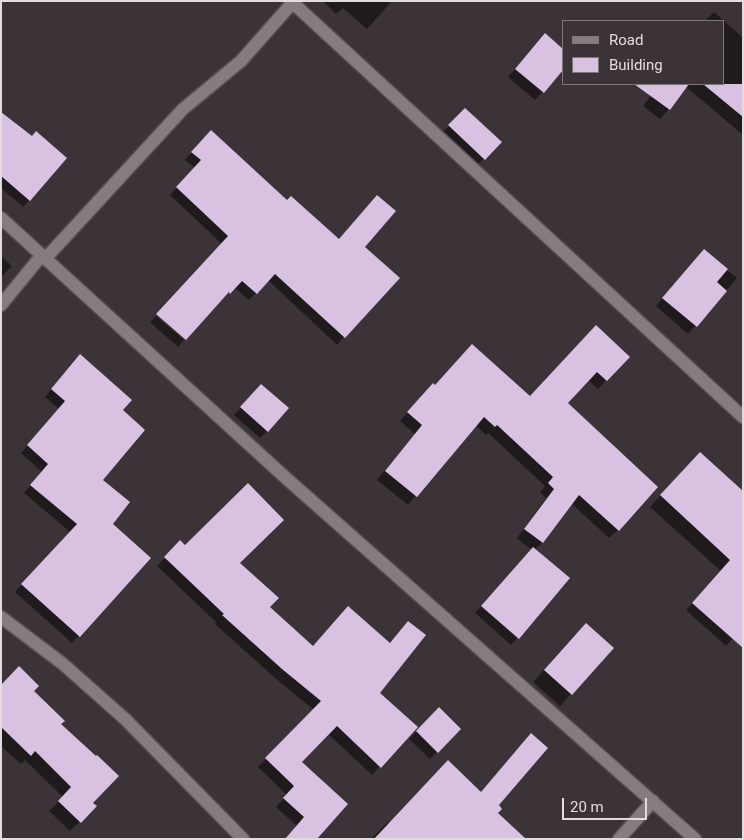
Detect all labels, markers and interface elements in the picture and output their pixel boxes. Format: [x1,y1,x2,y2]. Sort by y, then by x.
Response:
legend [562,20,724,85]
text: Road [609,31,643,49]
text: Building [609,56,663,74]
scale bar [564,788,649,820]
text: 20 m [570,798,604,816]

